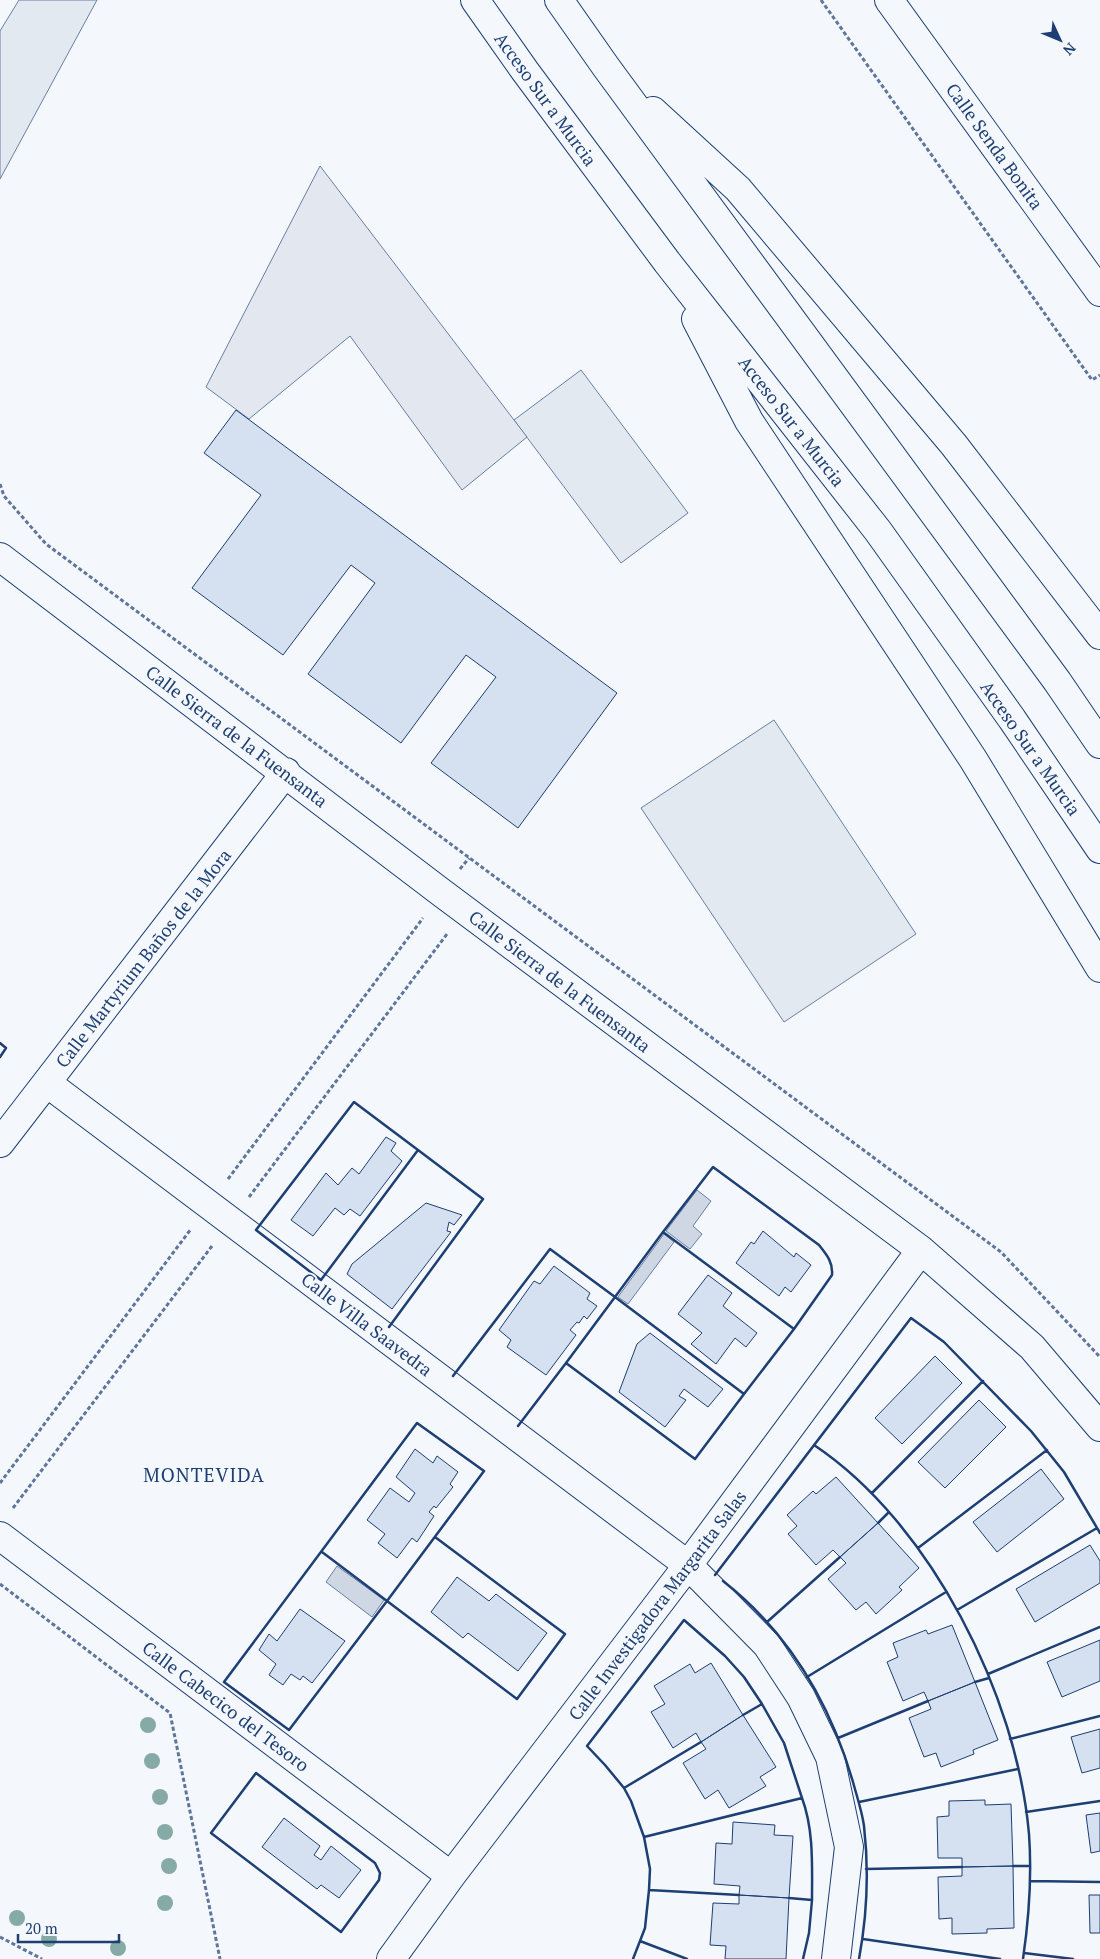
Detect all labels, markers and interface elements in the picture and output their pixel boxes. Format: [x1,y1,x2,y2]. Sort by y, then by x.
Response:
north arrow [1035,15,1085,65]
street label: Acceso Sur a Murcia [489,27,603,171]
text: N [1059,39,1080,60]
street label: Calle Senda Bonita [941,78,1049,214]
street label: Acceso Sur a Murcia [733,351,851,491]
street label: Calle Sierra de la Fuensanta [141,660,333,812]
street label: Acceso Sur a Murcia [975,676,1087,820]
street label: Calle Martyrium Baños de la Mora [50,844,236,1072]
street label: Calle Sierra de la Fuensanta [464,905,656,1057]
street label: Calle Villa Saavedra [297,1267,437,1381]
district label: MONTEVIDA [143,1462,265,1487]
street label: Calle Investigadora Margarita Salas [562,1485,752,1725]
street label: Calle Cabecico del Tesoro [138,1635,314,1777]
scale bar [18,1912,119,1944]
text: 20 m [25,1918,58,1938]

